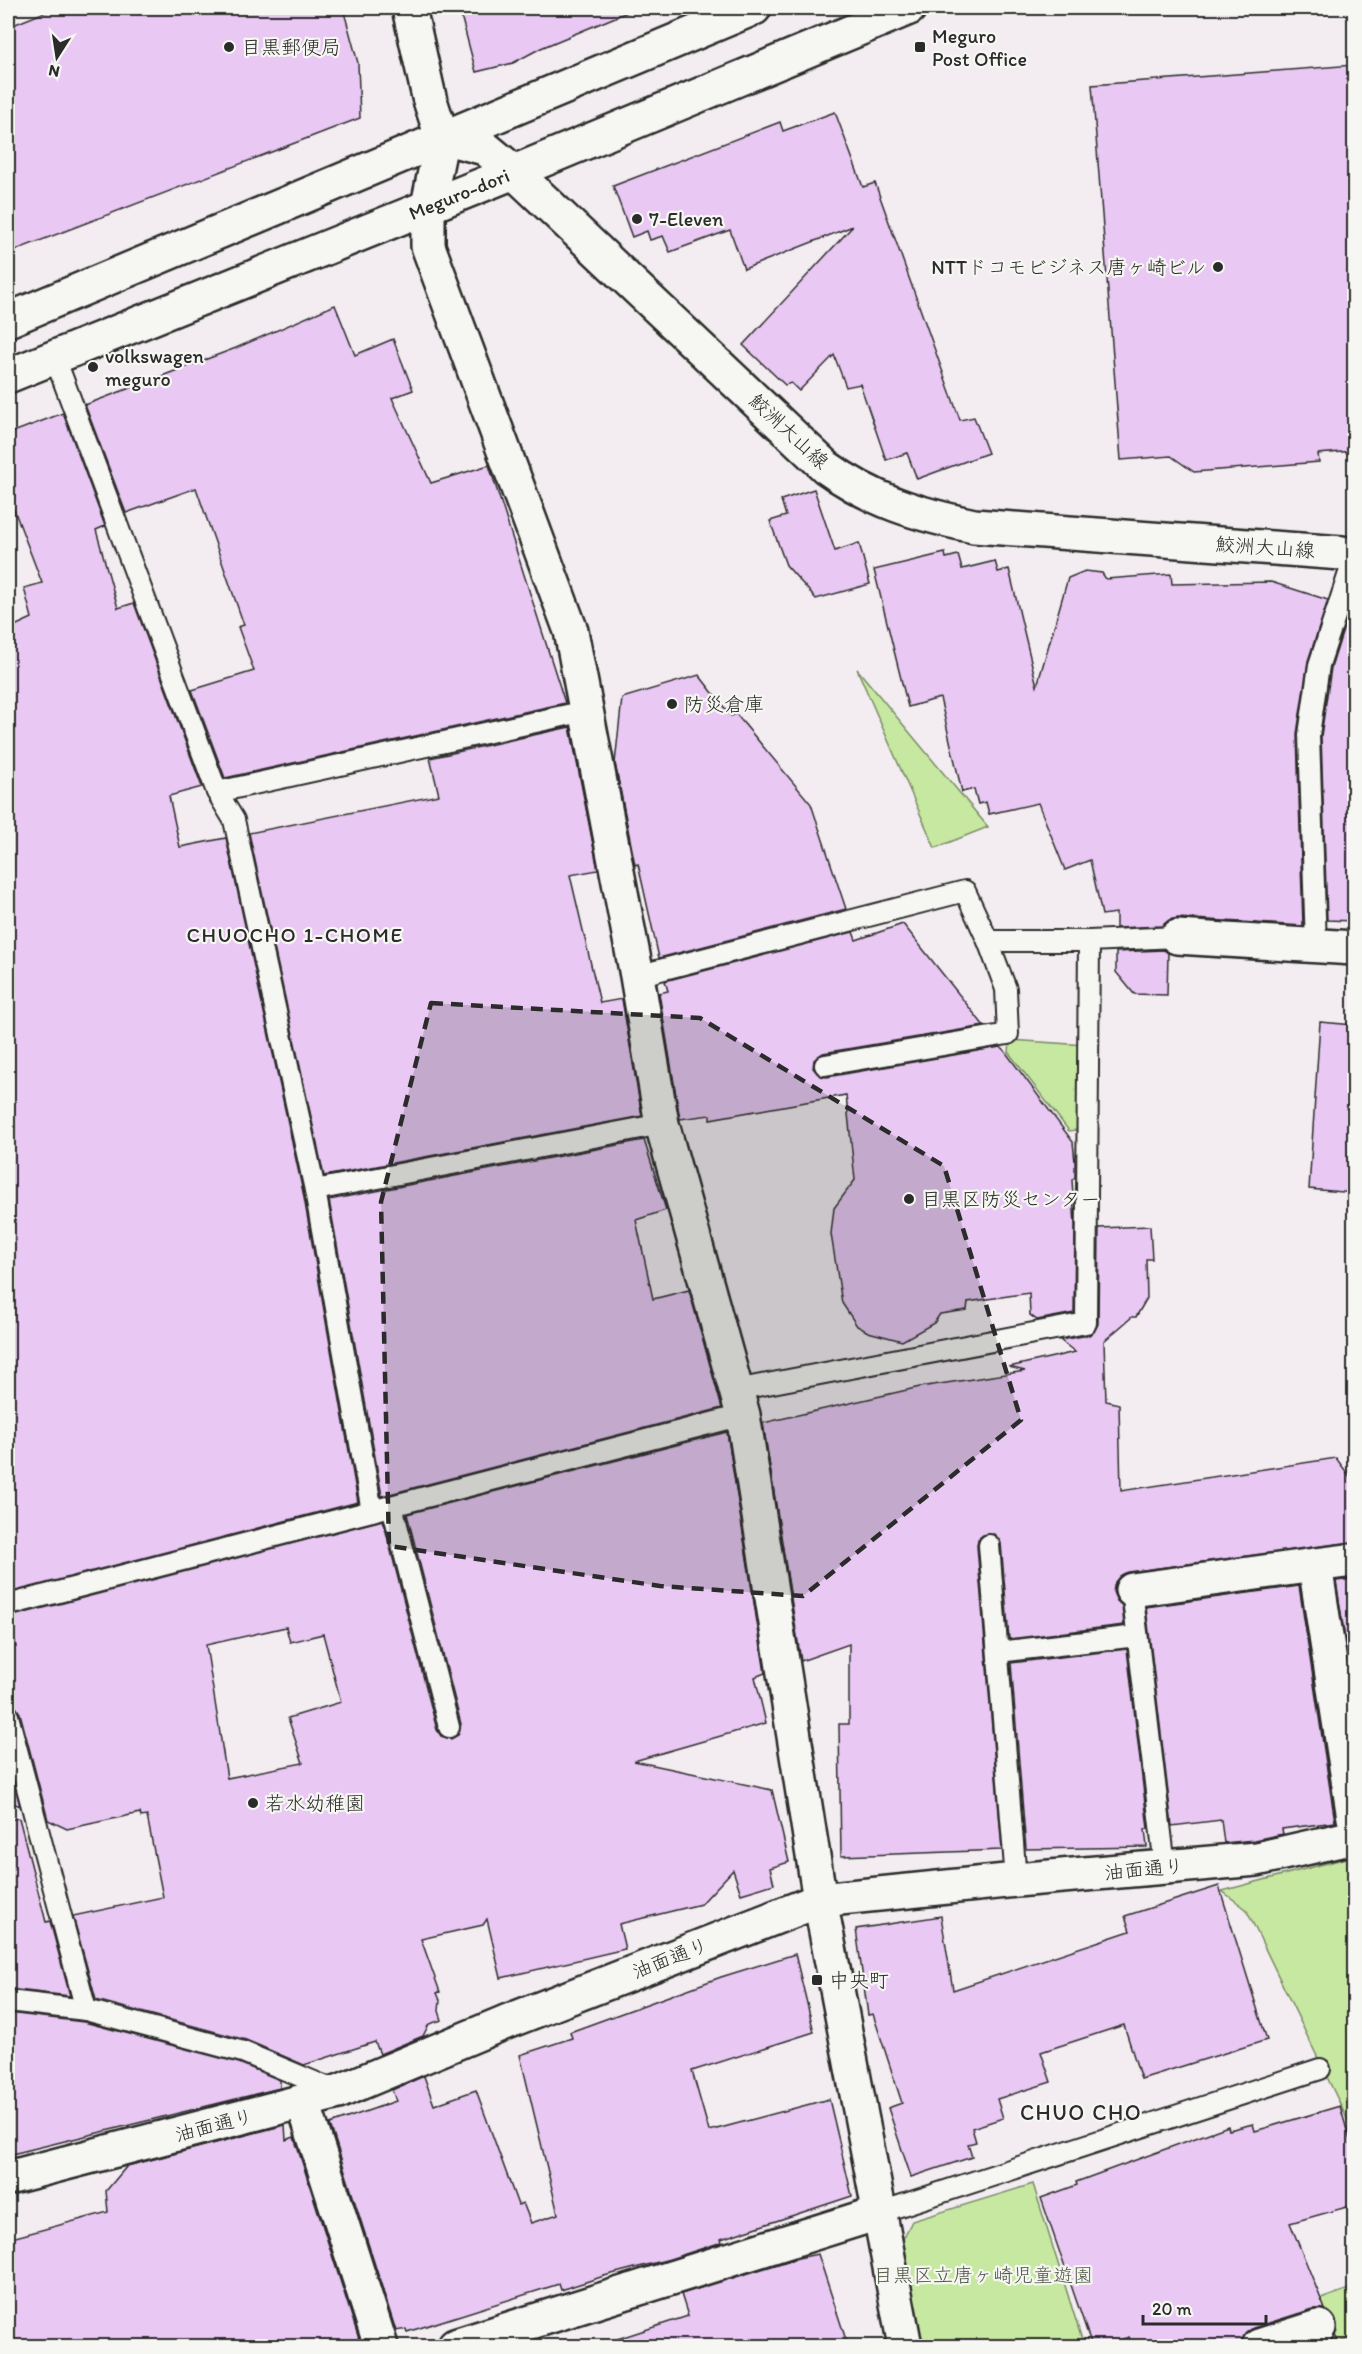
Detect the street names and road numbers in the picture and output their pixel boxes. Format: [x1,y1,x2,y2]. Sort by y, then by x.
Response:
street label: Meguro-dori [405,163,513,225]
street label: 鮫洲大山線 [744,388,834,474]
street label: 鮫洲大山線 [1214,532,1316,562]
street label: 油面通り [1103,1854,1185,1884]
street label: 油面通り [628,1932,712,1984]
street label: 油面通り [172,2104,256,2146]

